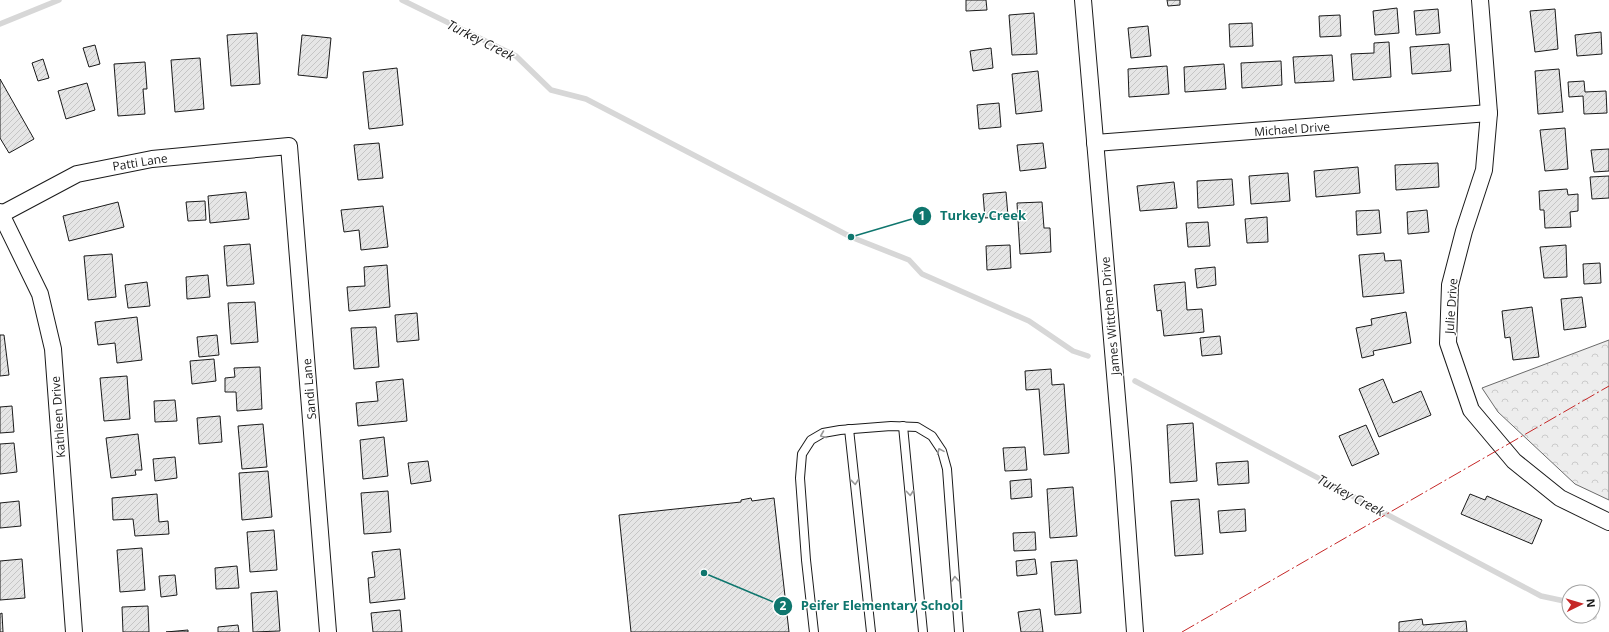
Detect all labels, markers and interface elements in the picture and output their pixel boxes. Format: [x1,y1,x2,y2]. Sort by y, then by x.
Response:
water label: Turkey Creek [444,15,518,65]
street label: Michael Drive [1254,118,1331,140]
street label: Patti Lane [111,149,169,175]
callout: Turkey Creek [912,203,1034,228]
text: Turkey Creek [940,206,1027,224]
text: 1 [919,207,925,224]
street label: James Wittchen Drive [1096,256,1124,377]
street label: Julie Drive [1441,277,1461,335]
street label: Sandi Lane [298,358,320,420]
street label: Kathleen Drive [47,375,69,459]
one-way arrow [819,430,826,438]
one-way arrow [937,447,945,454]
water label: Turkey Creek [1314,470,1388,520]
one-way arrow [850,478,859,485]
one-way arrow [905,490,914,496]
one-way arrow [951,576,960,582]
north arrow [1561,584,1601,624]
callout: Peifer Elementary School [773,593,972,618]
text: Peifer Elementary School [801,596,963,614]
text: 2 [780,597,787,614]
text: N [1584,598,1599,608]

